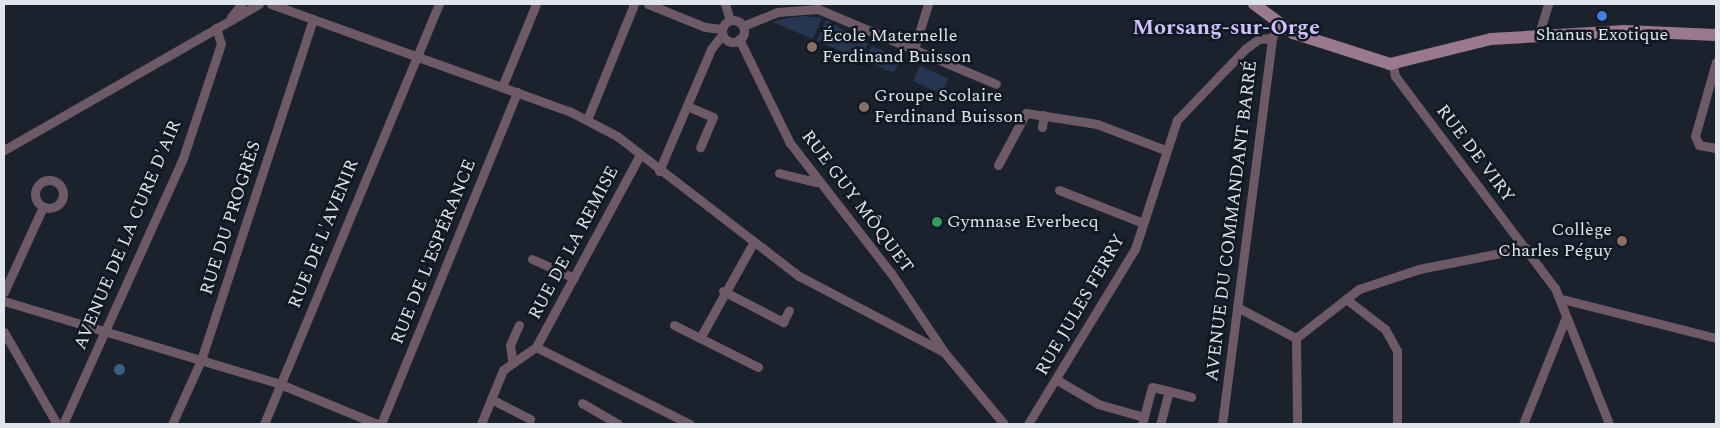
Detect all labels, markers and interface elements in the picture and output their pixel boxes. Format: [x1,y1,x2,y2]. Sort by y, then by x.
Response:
marker: Shanus Exotique [1596,10,1608,22]
district label: Morsang-sur-Orge [1132,15,1320,41]
place label: Shanus Exotique [1536,24,1668,46]
place label: École Maternelle Ferdinand Buisson [822,26,971,68]
marker: École Maternelle Ferdinand Buisson [806,41,818,53]
street label: AVENUE DU COMMANDANT BARRÉ [1202,59,1262,383]
place label: Groupe Scolaire Ferdinand Buisson [874,86,1023,128]
marker: Groupe Scolaire Ferdinand Buisson [858,101,870,113]
street label: RUE DE VIRY [1431,101,1519,207]
street label: AVENUE DE LA CURE D'AIR [70,117,186,353]
street label: RUE GUY MÔQUET [796,127,918,277]
street label: RUE DU PROGRÈS [196,138,266,298]
street label: RUE DE L'AVENIR [284,156,364,312]
street label: RUE DE L'ESPÉRANCE [387,156,481,348]
street label: RUE DE LA REMISE [524,163,624,323]
place label: Gymnase Everbecq [947,211,1099,233]
marker: Gymnase Everbecq [931,216,943,228]
place label: Collège Charles Péguy [1498,220,1612,262]
street label: RUE JULES FERRY [1032,230,1130,380]
marker: Collège Charles Péguy [1616,235,1628,247]

